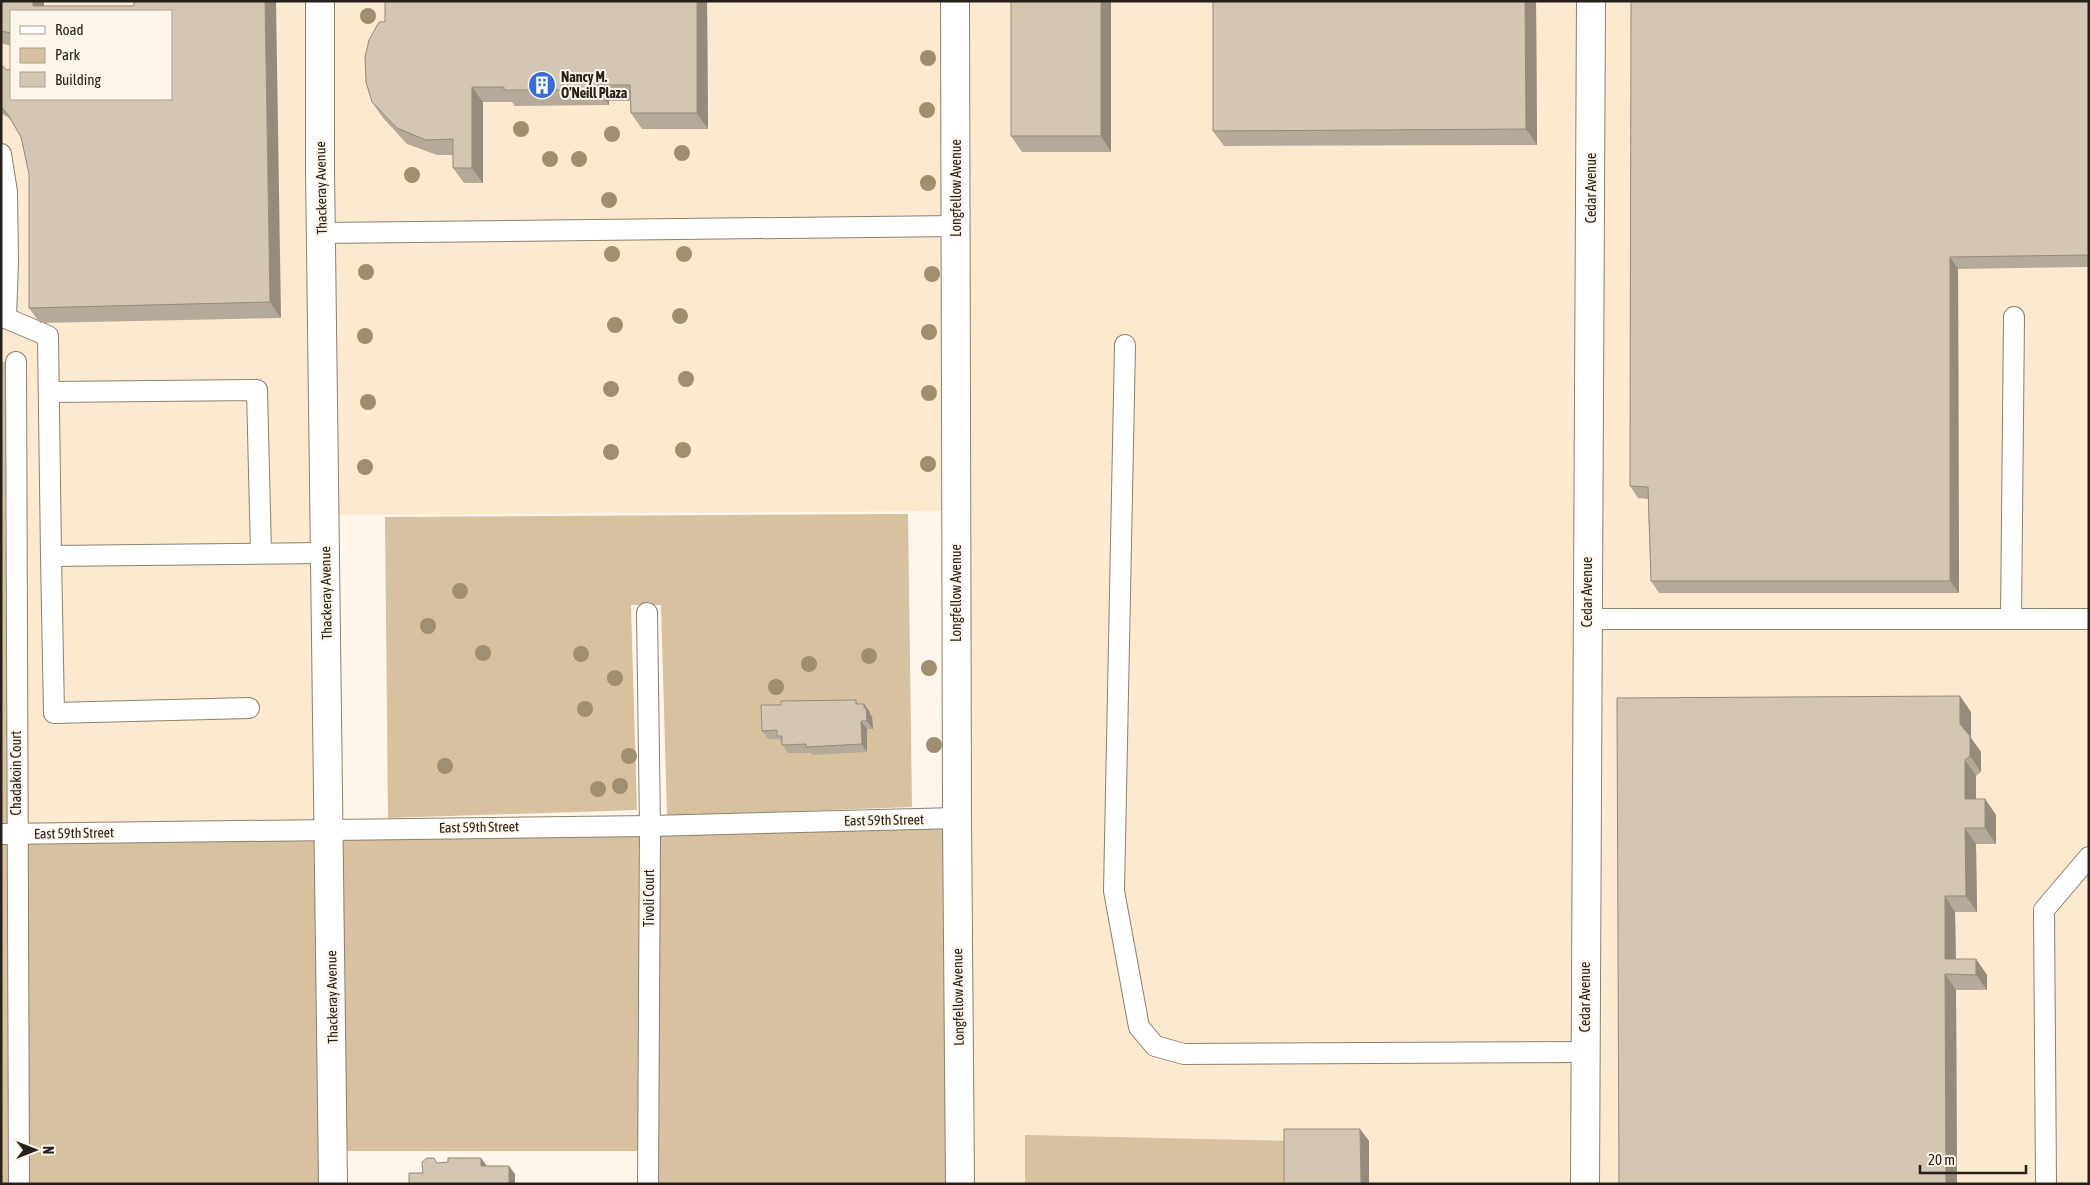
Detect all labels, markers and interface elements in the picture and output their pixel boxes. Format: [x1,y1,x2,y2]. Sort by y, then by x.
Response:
legend [10,10,172,100]
text: Road [55,21,84,38]
text: Park [55,46,80,63]
place label: Nancy M. O'Neill Plaza [561,69,628,101]
building icon: Nancy M. O'Neill Plaza [527,70,557,100]
text: Building [55,71,101,88]
street label: Longfellow Avenue [948,139,964,237]
street label: Thackeray Avenue [312,141,330,235]
street label: Cedar Avenue [1583,153,1599,223]
street label: Longfellow Avenue [948,544,964,642]
street label: Thackeray Avenue [317,546,335,640]
street label: Cedar Avenue [1579,557,1595,627]
street label: Chadakoin Court [8,731,24,815]
street label: East 59th Street [844,811,924,829]
street label: East 59th Street [439,818,519,836]
street label: East 59th Street [34,824,114,842]
street label: Tivoli Court [641,869,657,927]
street label: Longfellow Avenue [949,948,967,1046]
street label: Thackeray Avenue [323,950,341,1044]
street label: Cedar Avenue [1577,962,1593,1032]
north arrow [10,1125,60,1175]
scale bar [1920,1142,2026,1174]
text: N [40,1146,56,1154]
text: 20 m [1928,1151,1955,1168]

